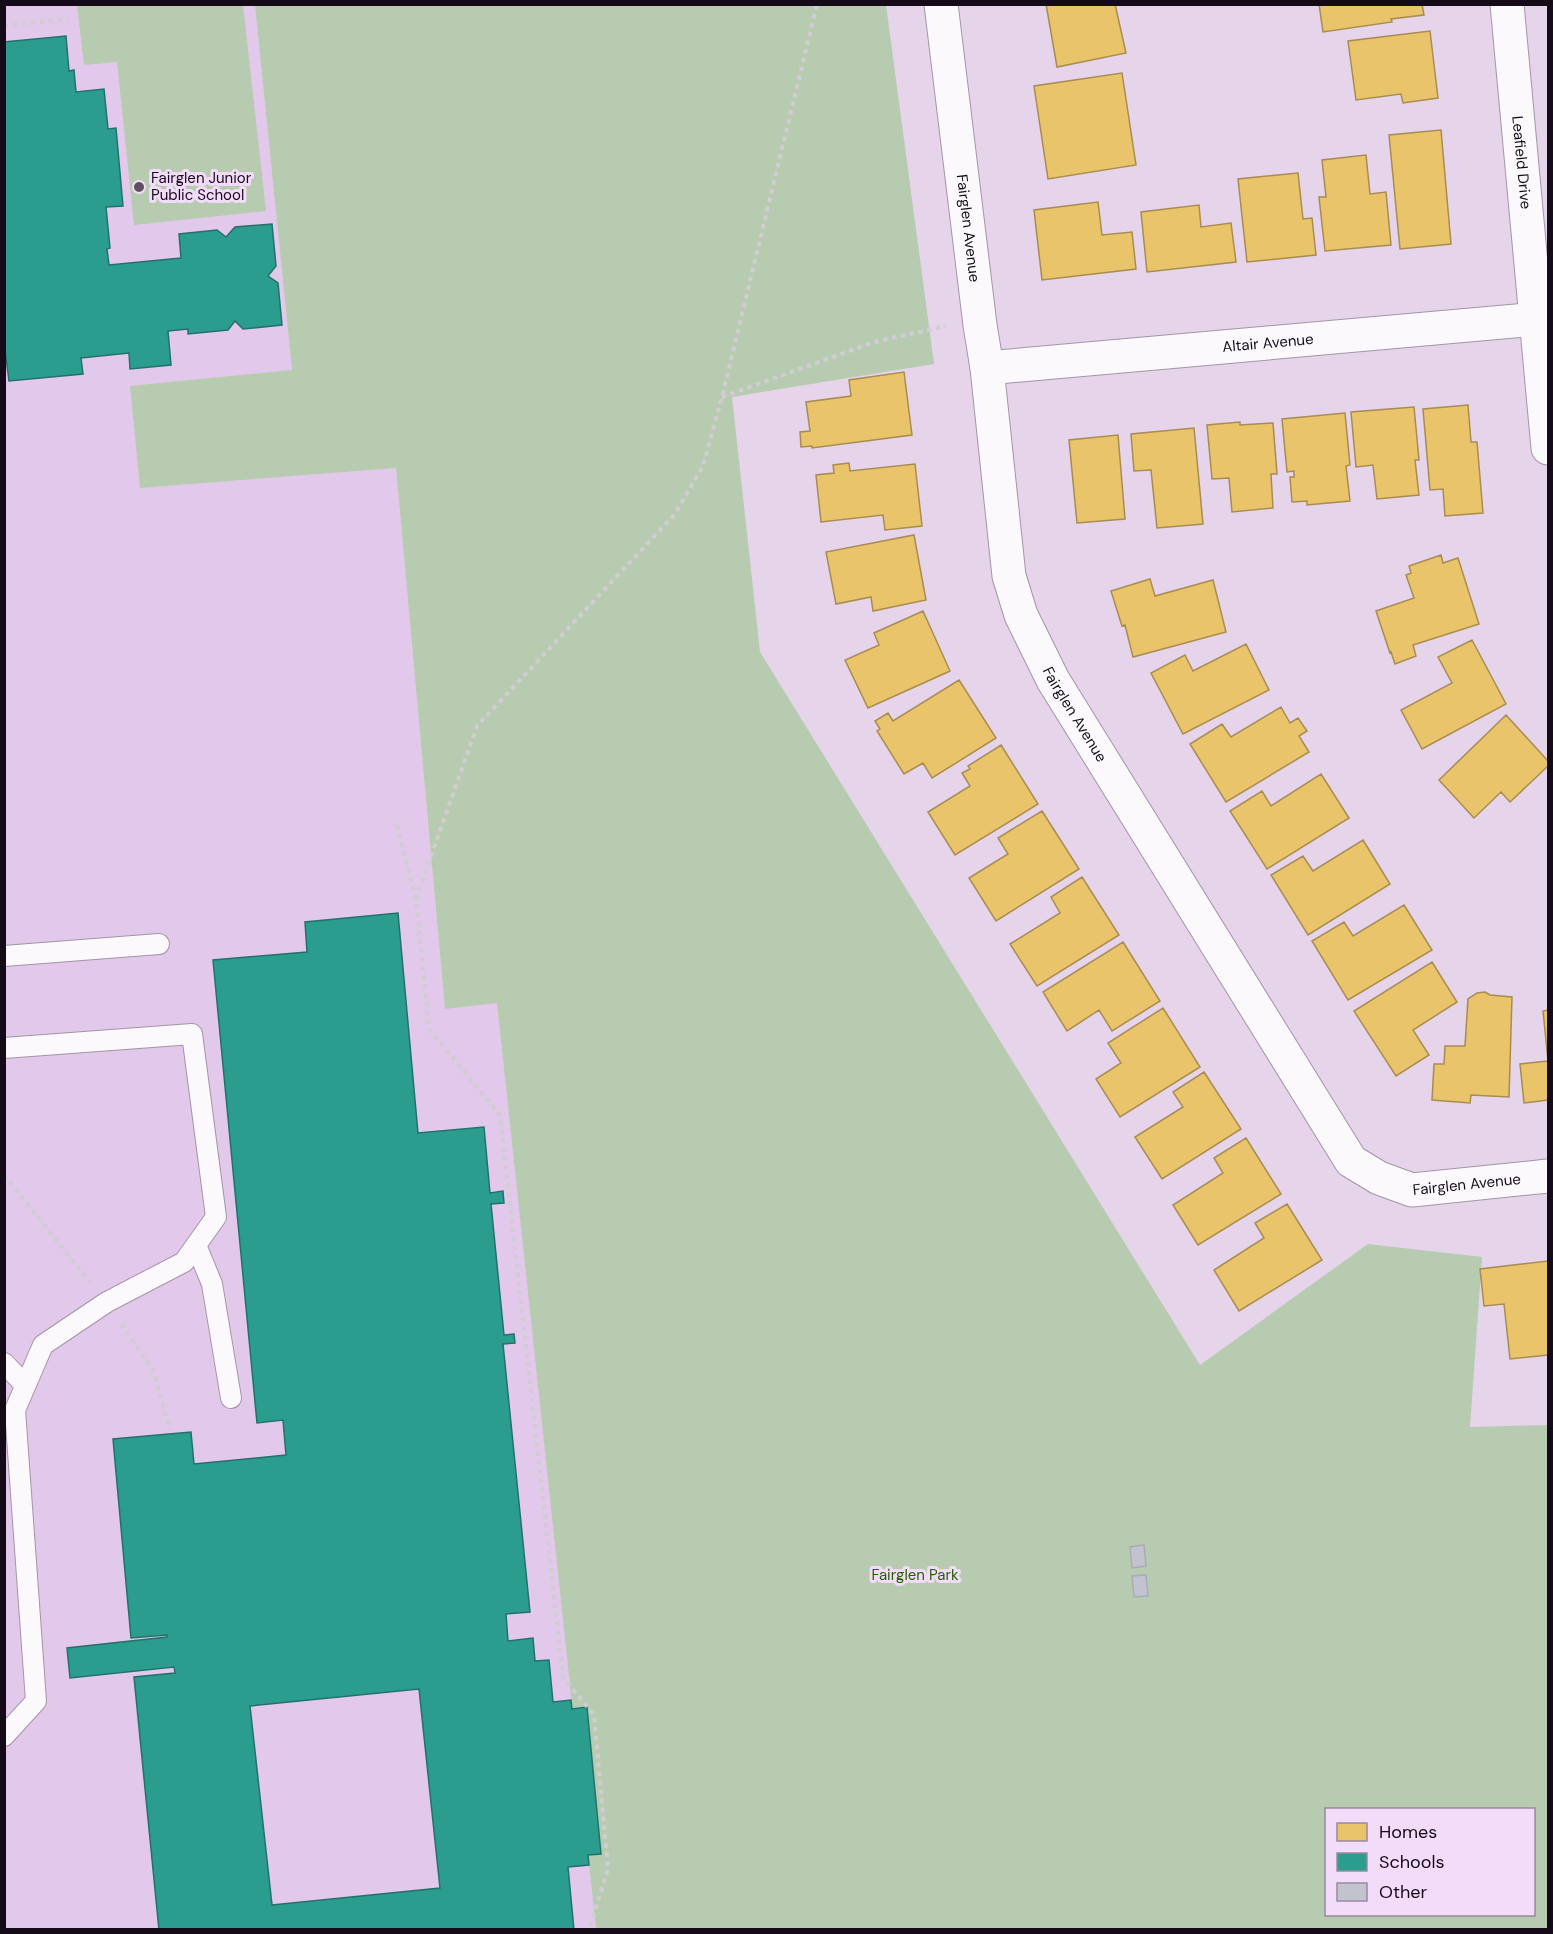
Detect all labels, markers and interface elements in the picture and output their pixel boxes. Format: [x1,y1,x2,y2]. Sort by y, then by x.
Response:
street label: Leafield Drive [1507,115,1536,210]
place label: Fairglen Junior Public School [151,168,252,205]
street label: Fairglen Avenue [952,173,985,283]
marker: Fairglen Junior Public School [132,180,146,194]
street label: Altair Avenue [1221,329,1314,357]
street label: Fairglen Avenue [1038,663,1112,766]
street label: Fairglen Avenue [1412,1169,1522,1200]
park label: Fairglen Park [871,1565,959,1585]
legend [1325,1808,1535,1916]
text: Homes [1379,1820,1437,1844]
text: Schools [1379,1850,1444,1874]
text: Other [1379,1880,1428,1904]

